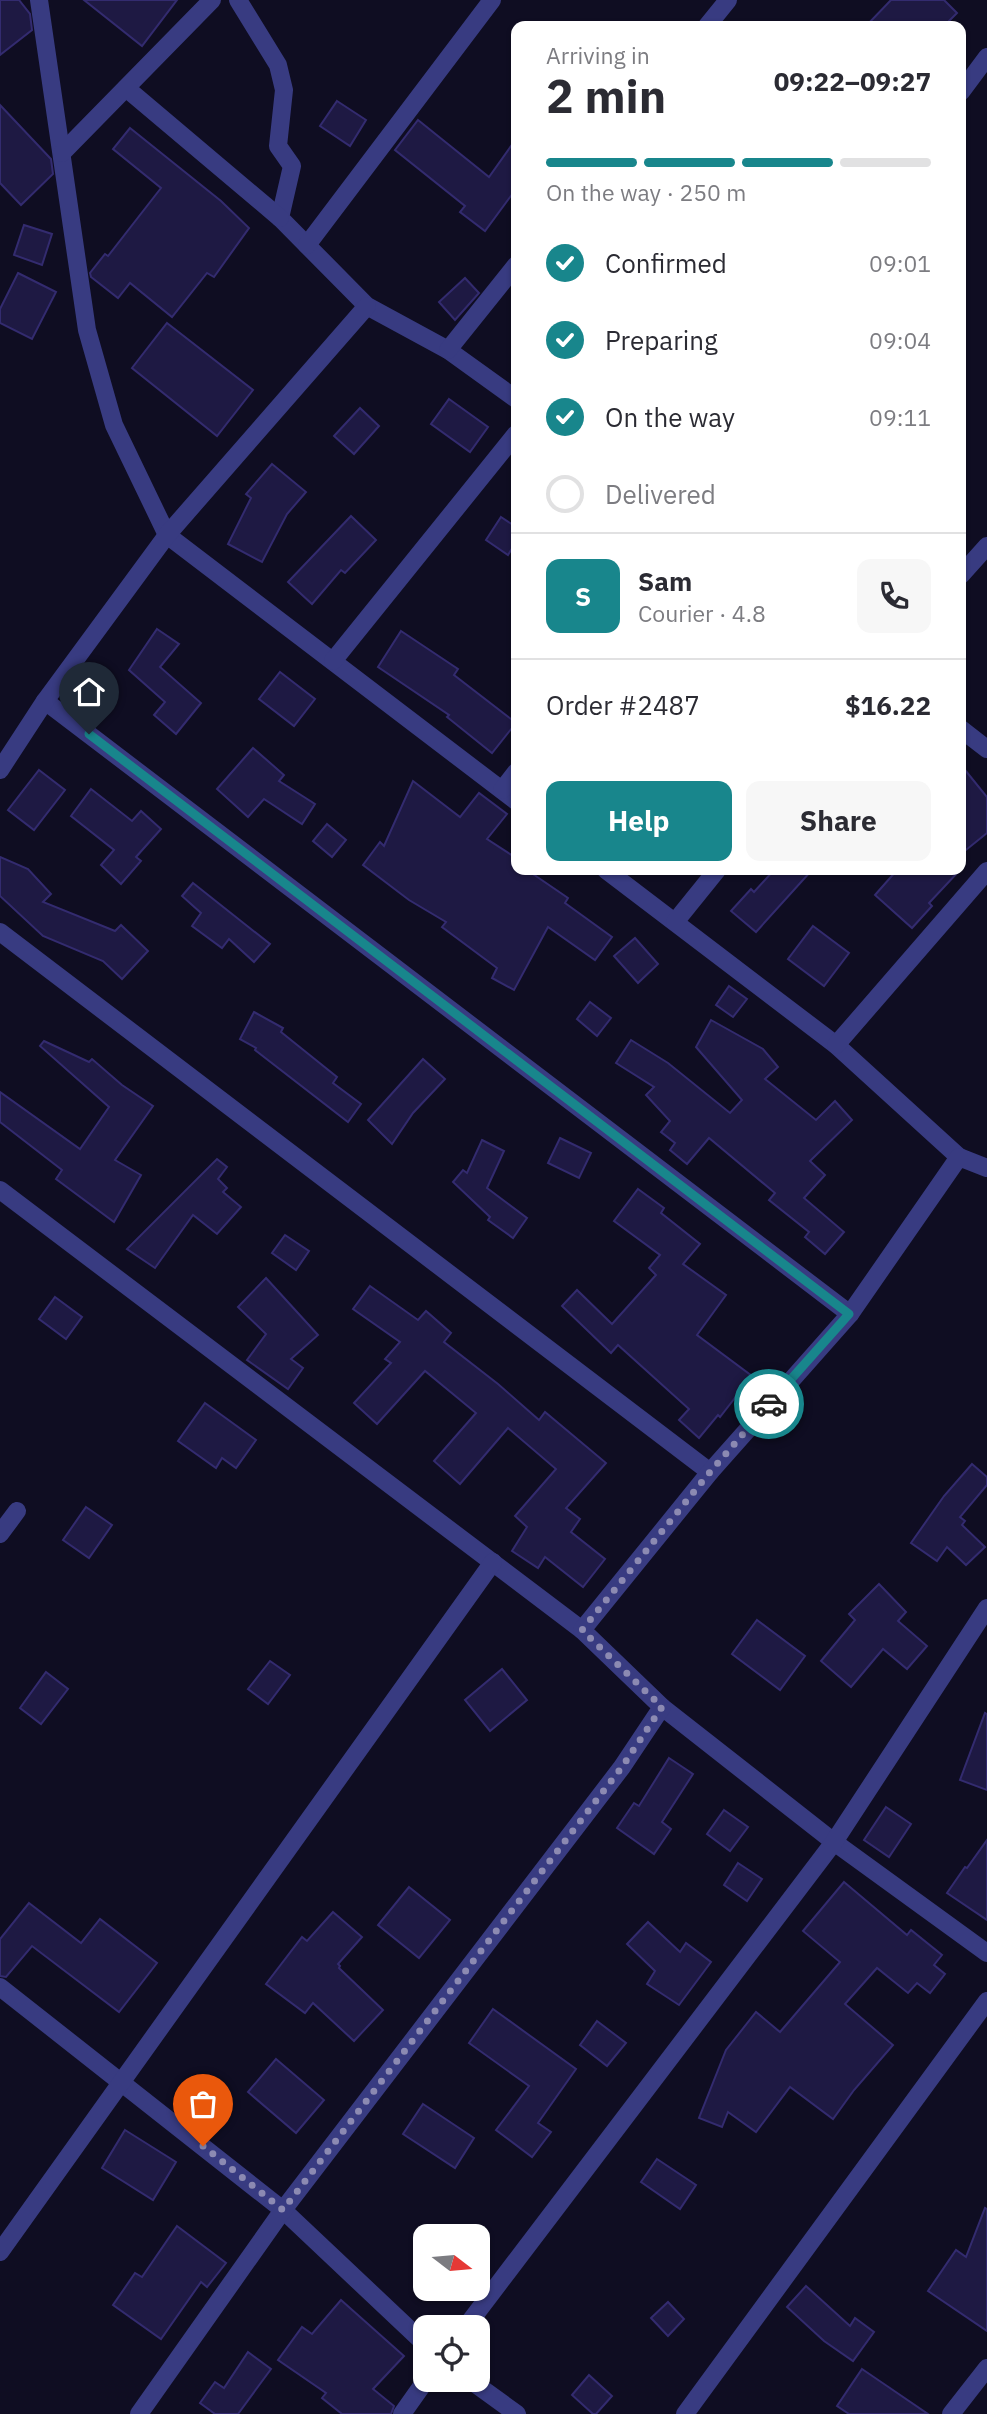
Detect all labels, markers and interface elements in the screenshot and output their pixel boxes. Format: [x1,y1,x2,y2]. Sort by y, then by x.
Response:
text: Arriving in [546,40,650,70]
text: 09:22–09:27 [774,64,931,98]
text: 2 min [546,66,666,126]
text: On the way · 250 m [546,177,746,207]
icon: check [546,244,584,282]
text: Confirmed [605,246,727,280]
text: 09:01 [869,248,931,278]
icon: check [546,321,584,359]
text: Preparing [605,323,718,357]
text: 09:04 [869,325,931,355]
icon: check [546,398,584,436]
text: On the way [605,400,735,434]
text: 09:11 [869,402,931,432]
text: Delivered [605,477,716,511]
button: phone [857,559,931,633]
text: Sam [638,564,692,598]
text: S [575,579,591,613]
text: Courier · 4.8 [638,598,766,628]
pin [59,662,119,734]
icon: home [70,673,108,711]
text: Order #2487 [546,688,700,722]
text: $16.22 [845,688,931,722]
button: Help [546,781,732,861]
button: Share [746,781,931,861]
courier [734,1369,804,1439]
icon: car [750,1385,788,1423]
pin [173,2074,233,2146]
icon: bag [184,2085,222,2123]
north arrow [413,2224,490,2301]
map controls [413,2224,490,2392]
button: locate [413,2315,490,2392]

